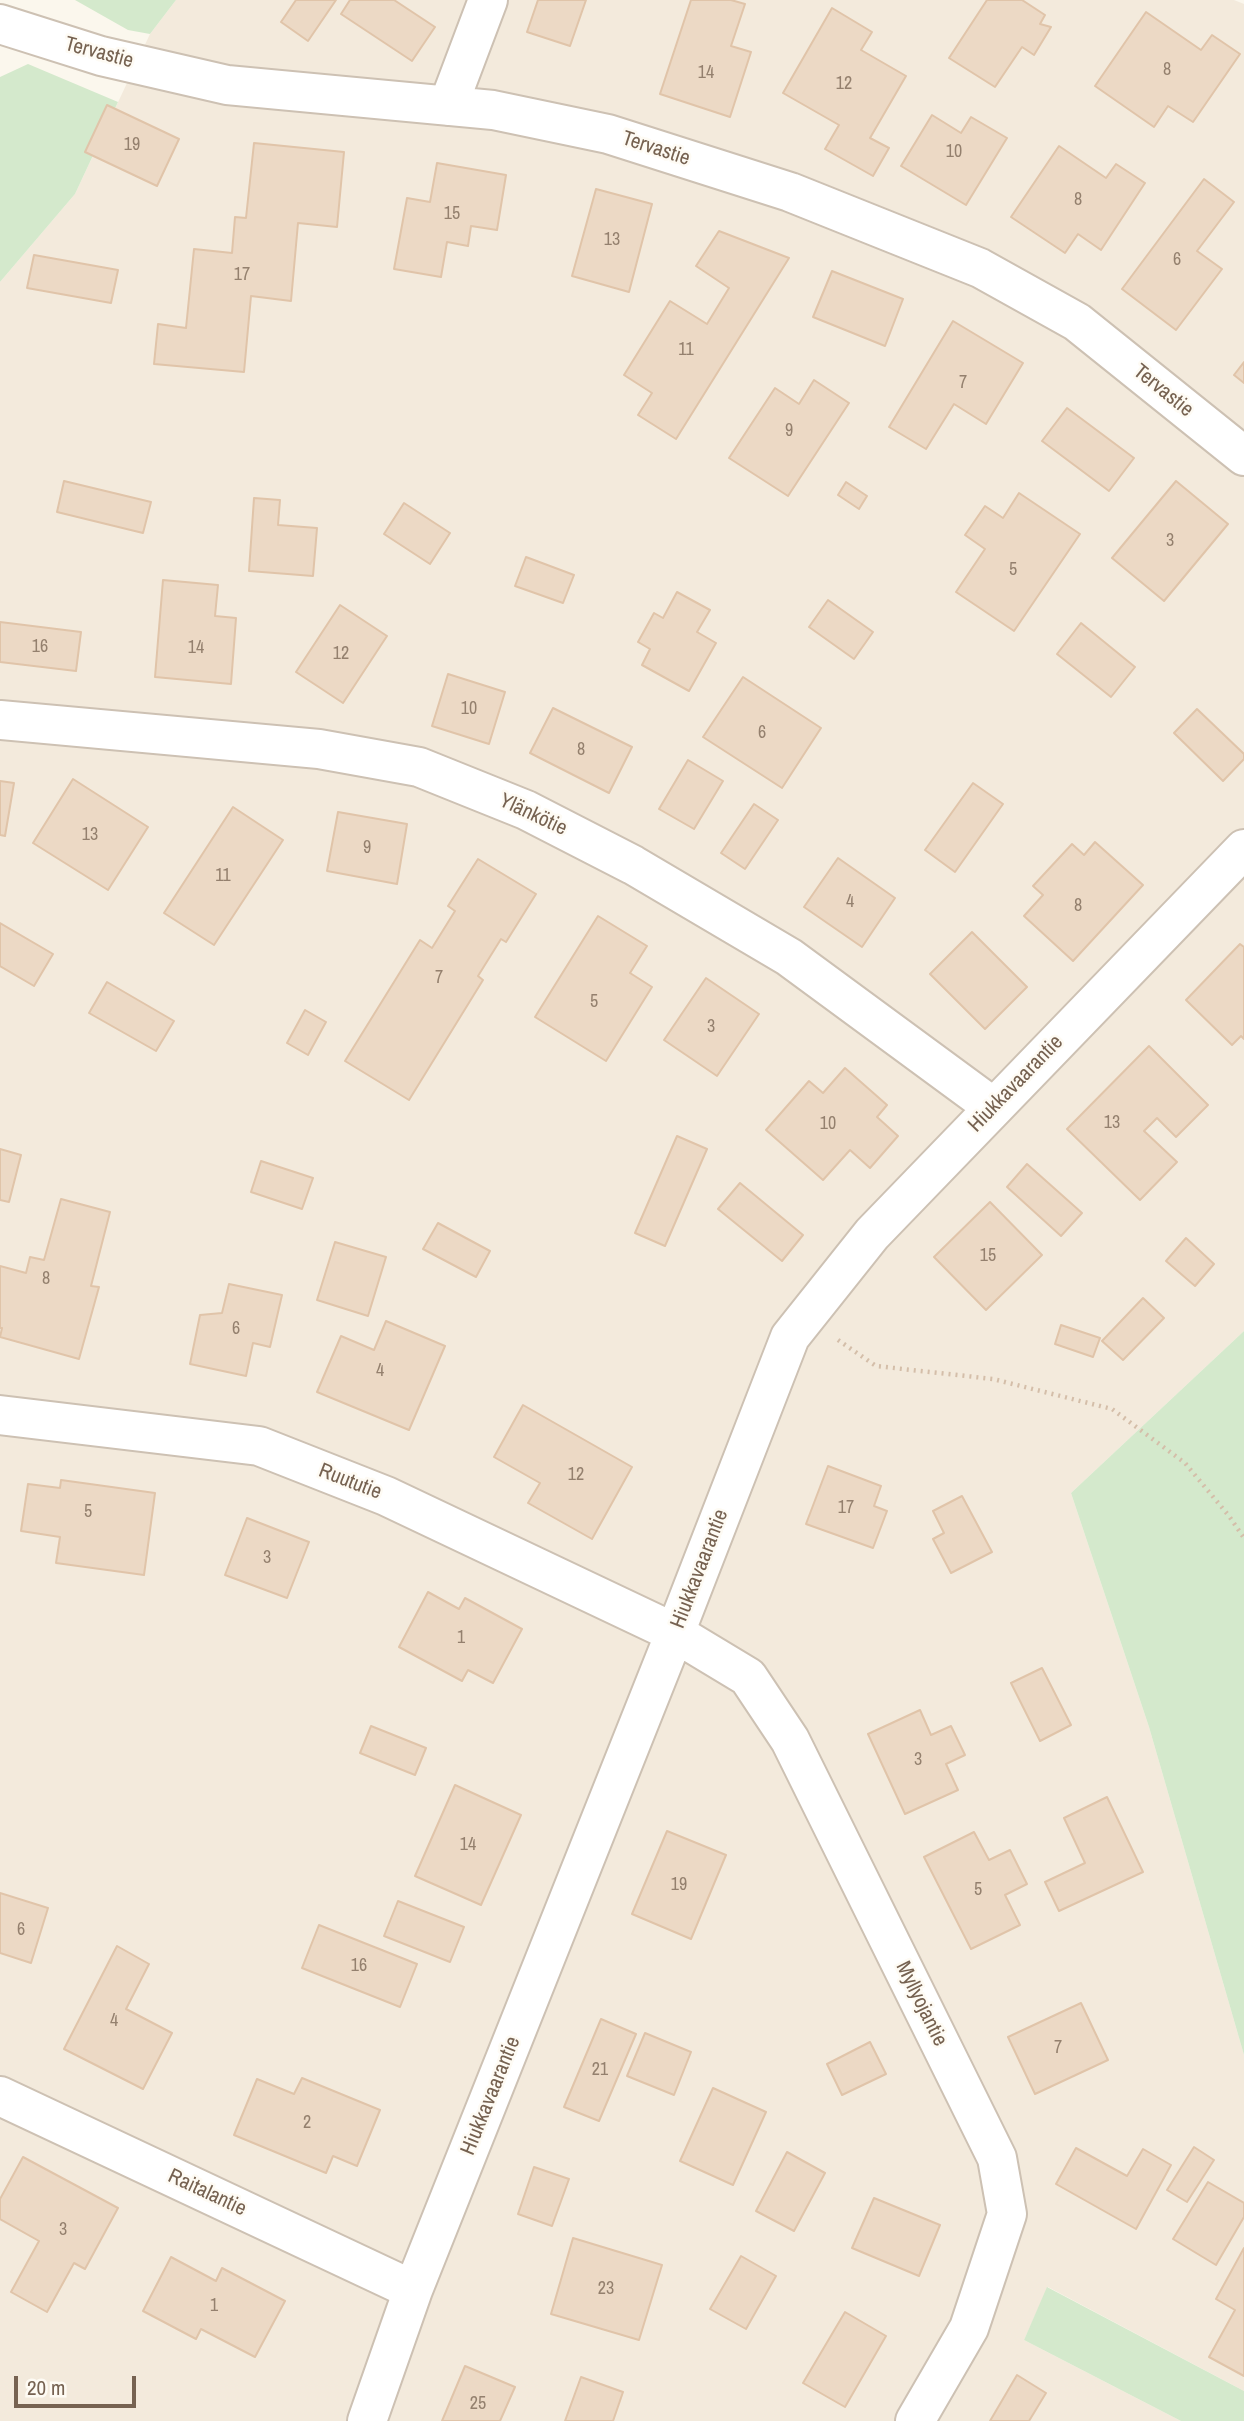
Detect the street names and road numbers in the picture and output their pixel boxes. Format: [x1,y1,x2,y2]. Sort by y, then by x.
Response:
street label: Tervastie [62,32,136,74]
street label: Tervastie [619,126,693,172]
street label: Tervastie [1128,359,1198,423]
street label: Ylänkötie [495,788,571,842]
street label: Hiukkavaarantie [963,1030,1069,1138]
street label: Ruututie [315,1459,385,1505]
street label: Hiukkavaarantie [666,1506,734,1632]
street label: Myllyojantie [890,1958,952,2050]
street label: Hiukkavaarantie [456,2033,526,2159]
street label: Raitalantie [164,2164,250,2222]

